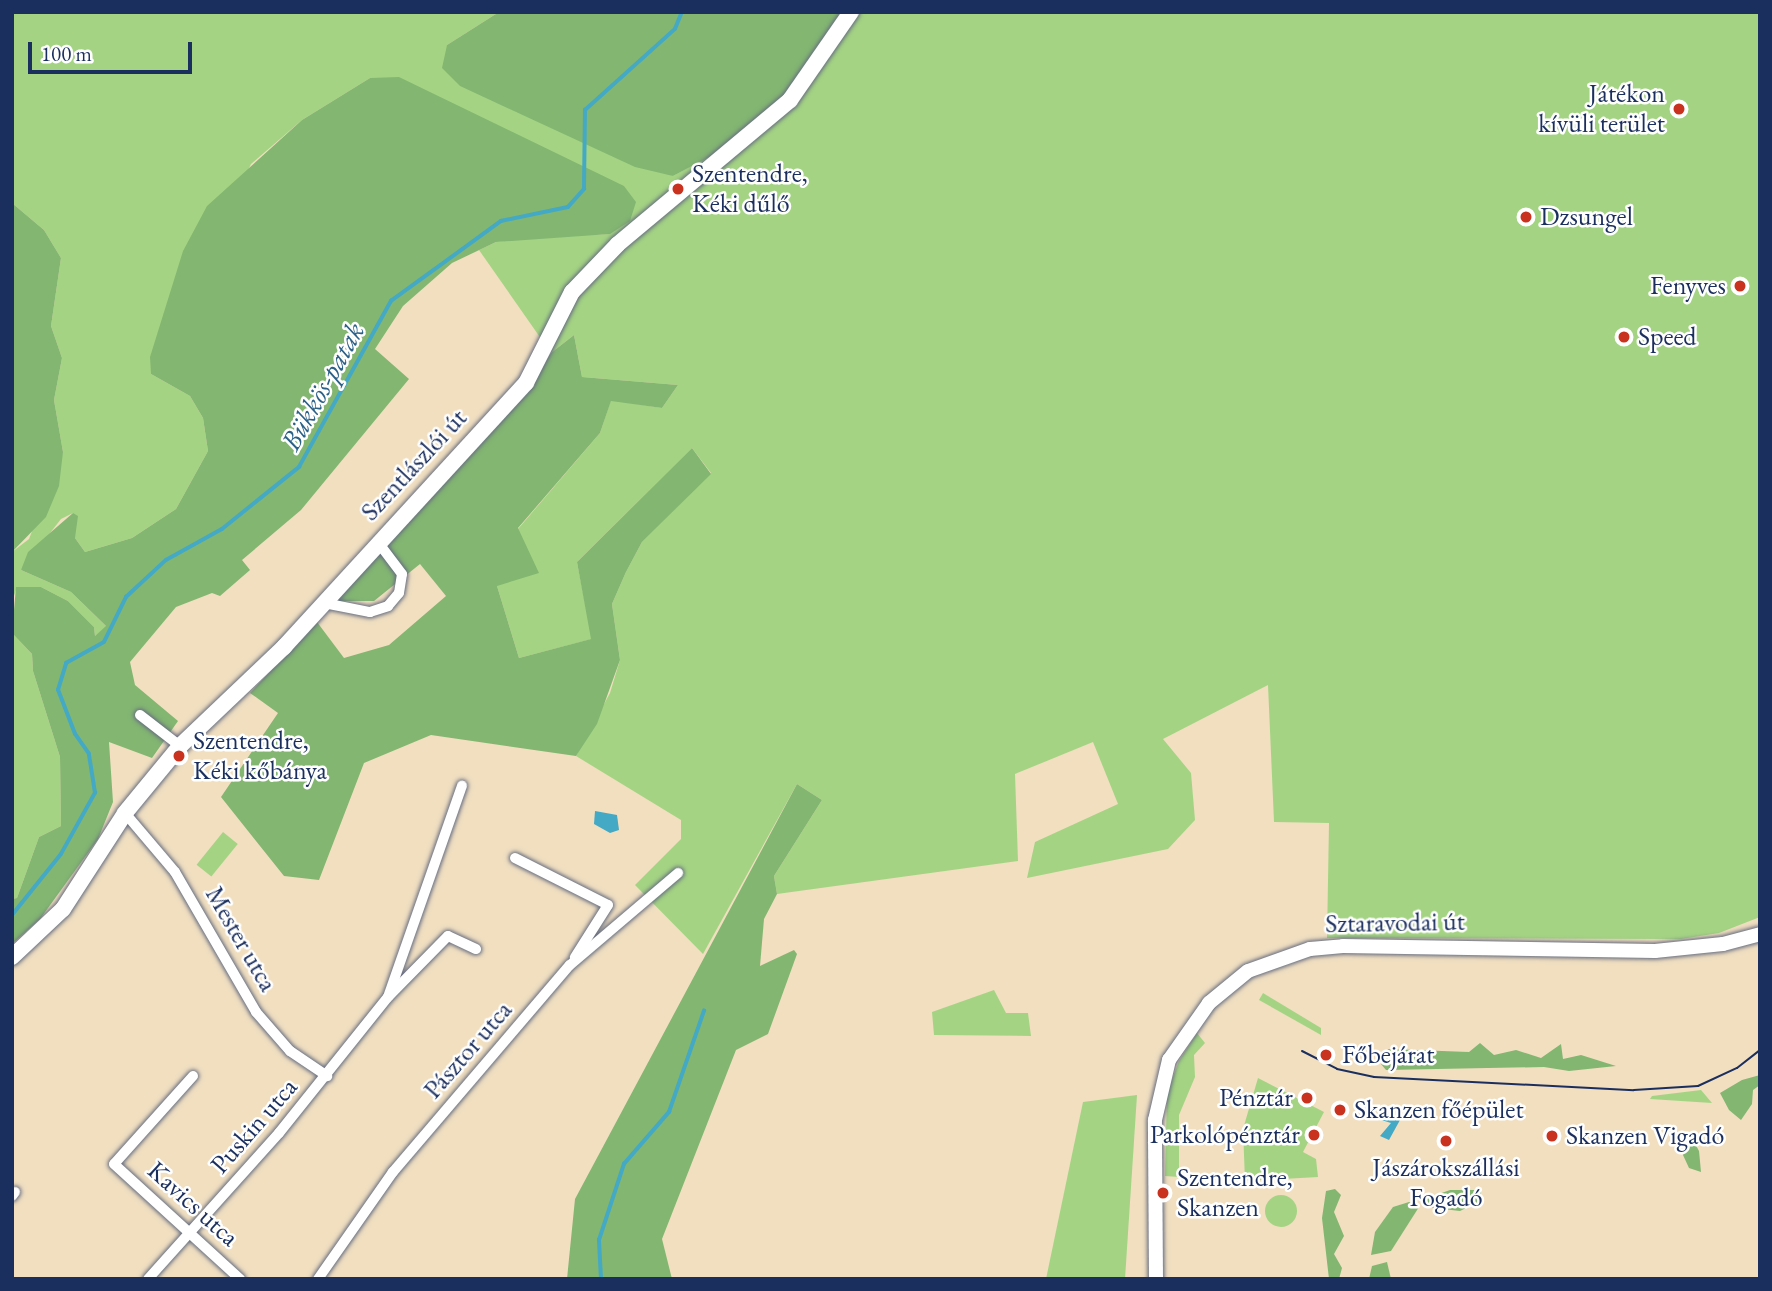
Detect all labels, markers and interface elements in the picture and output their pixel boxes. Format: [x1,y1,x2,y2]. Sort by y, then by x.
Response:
scale bar [32,28,196,72]
text: 100 m [41,40,92,67]
place label: Játékon kívüli terület [1538,78,1665,140]
marker: Játékon kívüli terület [1671,101,1687,117]
place label: Szentendre, Kéki dűlő [692,158,808,220]
marker: Szentendre, Kéki dűlő [670,181,686,197]
place label: Dzsungel [1540,201,1633,233]
marker: Dzsungel [1518,209,1534,225]
place label: Fenyves [1650,270,1726,302]
marker: Fenyves [1732,278,1748,294]
water label: Bükkös-patak [273,316,371,456]
place label: Speed [1638,321,1696,353]
marker: Speed [1616,329,1632,345]
street label: Szentlászlói út [354,403,474,527]
place label: Szentendre, Kéki kőbánya [193,725,327,786]
marker: Szentendre, Kéki kőbánya [171,748,187,764]
street label: Mester utca [198,881,284,997]
street label: Sztaravodai út [1325,906,1465,940]
street label: Pásztor utca [417,995,519,1105]
place label: Főbejárat [1342,1039,1434,1071]
marker: Főbejárat [1316,1045,1336,1065]
street label: Puskin utca [204,1072,304,1180]
place label: Pénztár [1219,1082,1293,1114]
marker: Pénztár [1299,1090,1315,1106]
place label: Skanzen főépület [1354,1094,1524,1126]
marker: Skanzen főépület [1332,1102,1348,1118]
place label: Parkolópénztár [1150,1119,1300,1151]
place label: Skanzen Vigadó [1566,1120,1724,1152]
marker: Parkolópénztár [1306,1127,1322,1143]
marker: Skanzen Vigadó [1544,1128,1560,1144]
marker: Jászárokszállási Fogadó [1438,1133,1454,1149]
place label: Jászárokszállási Fogadó [1372,1152,1520,1214]
street label: Kavics utca [141,1155,245,1253]
place label: Szentendre, Skanzen [1177,1162,1293,1224]
marker: Szentendre, Skanzen [1155,1185,1171,1201]

